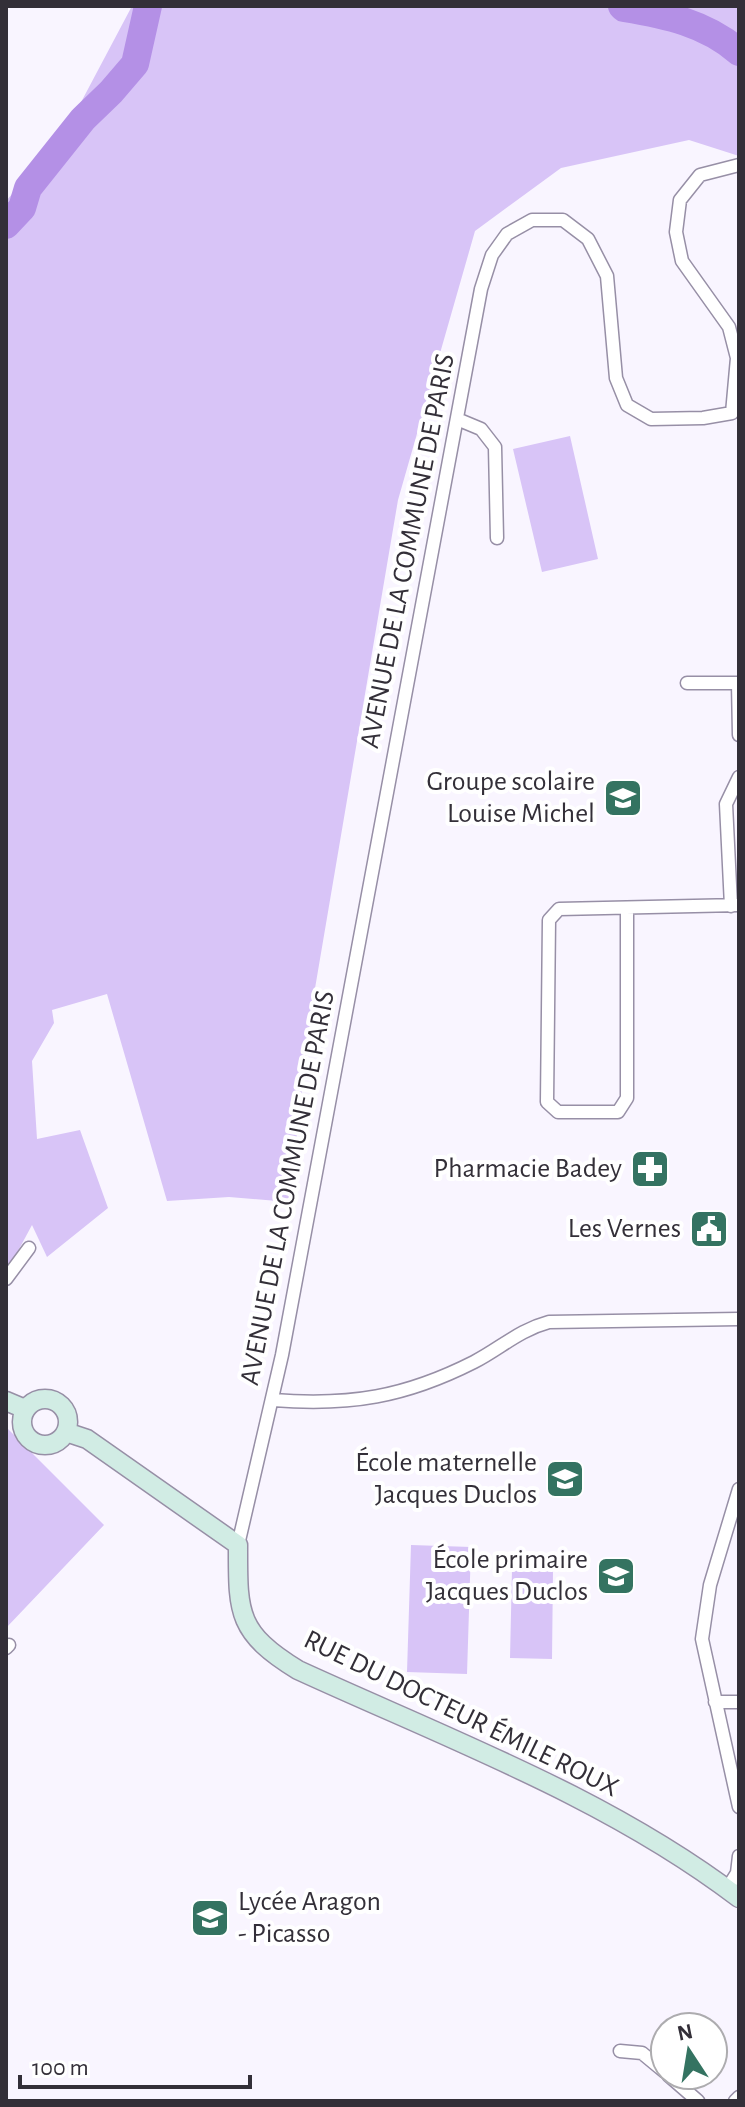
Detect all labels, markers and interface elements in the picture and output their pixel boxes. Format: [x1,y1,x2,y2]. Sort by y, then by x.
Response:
street label: AVENUE DE LA COMMUNE DE PARIS [356,351,460,751]
place label: Groupe scolaire Louise Michel [426,768,595,828]
school or university icon: Groupe scolaire Louise Michel [602,777,644,819]
street label: AVENUE DE LA COMMUNE DE PARIS [236,988,340,1388]
pharmacy icon: Pharmacie Badey [629,1148,671,1190]
place label: Pharmacie Badey [433,1155,622,1183]
public building icon: Les Vernes [688,1208,730,1250]
place label: Les Vernes [568,1215,681,1243]
place label: École maternelle Jacques Duclos [355,1446,537,1509]
school or university icon: École maternelle Jacques Duclos [544,1458,586,1500]
place label: École primaire Jacques Duclos [426,1543,588,1606]
school or university icon: École primaire Jacques Duclos [595,1555,637,1597]
street label: RUE DU DOCTEUR ÉMILE ROUX [299,1623,624,1802]
place label: Lycée Aragon - Picasso [238,1888,381,1948]
school or university icon: Lycée Aragon - Picasso [189,1897,231,1939]
north arrow [649,2011,729,2091]
text: N [675,2020,695,2045]
scale bar [20,2039,250,2089]
text: 100 m [32,2056,89,2080]

